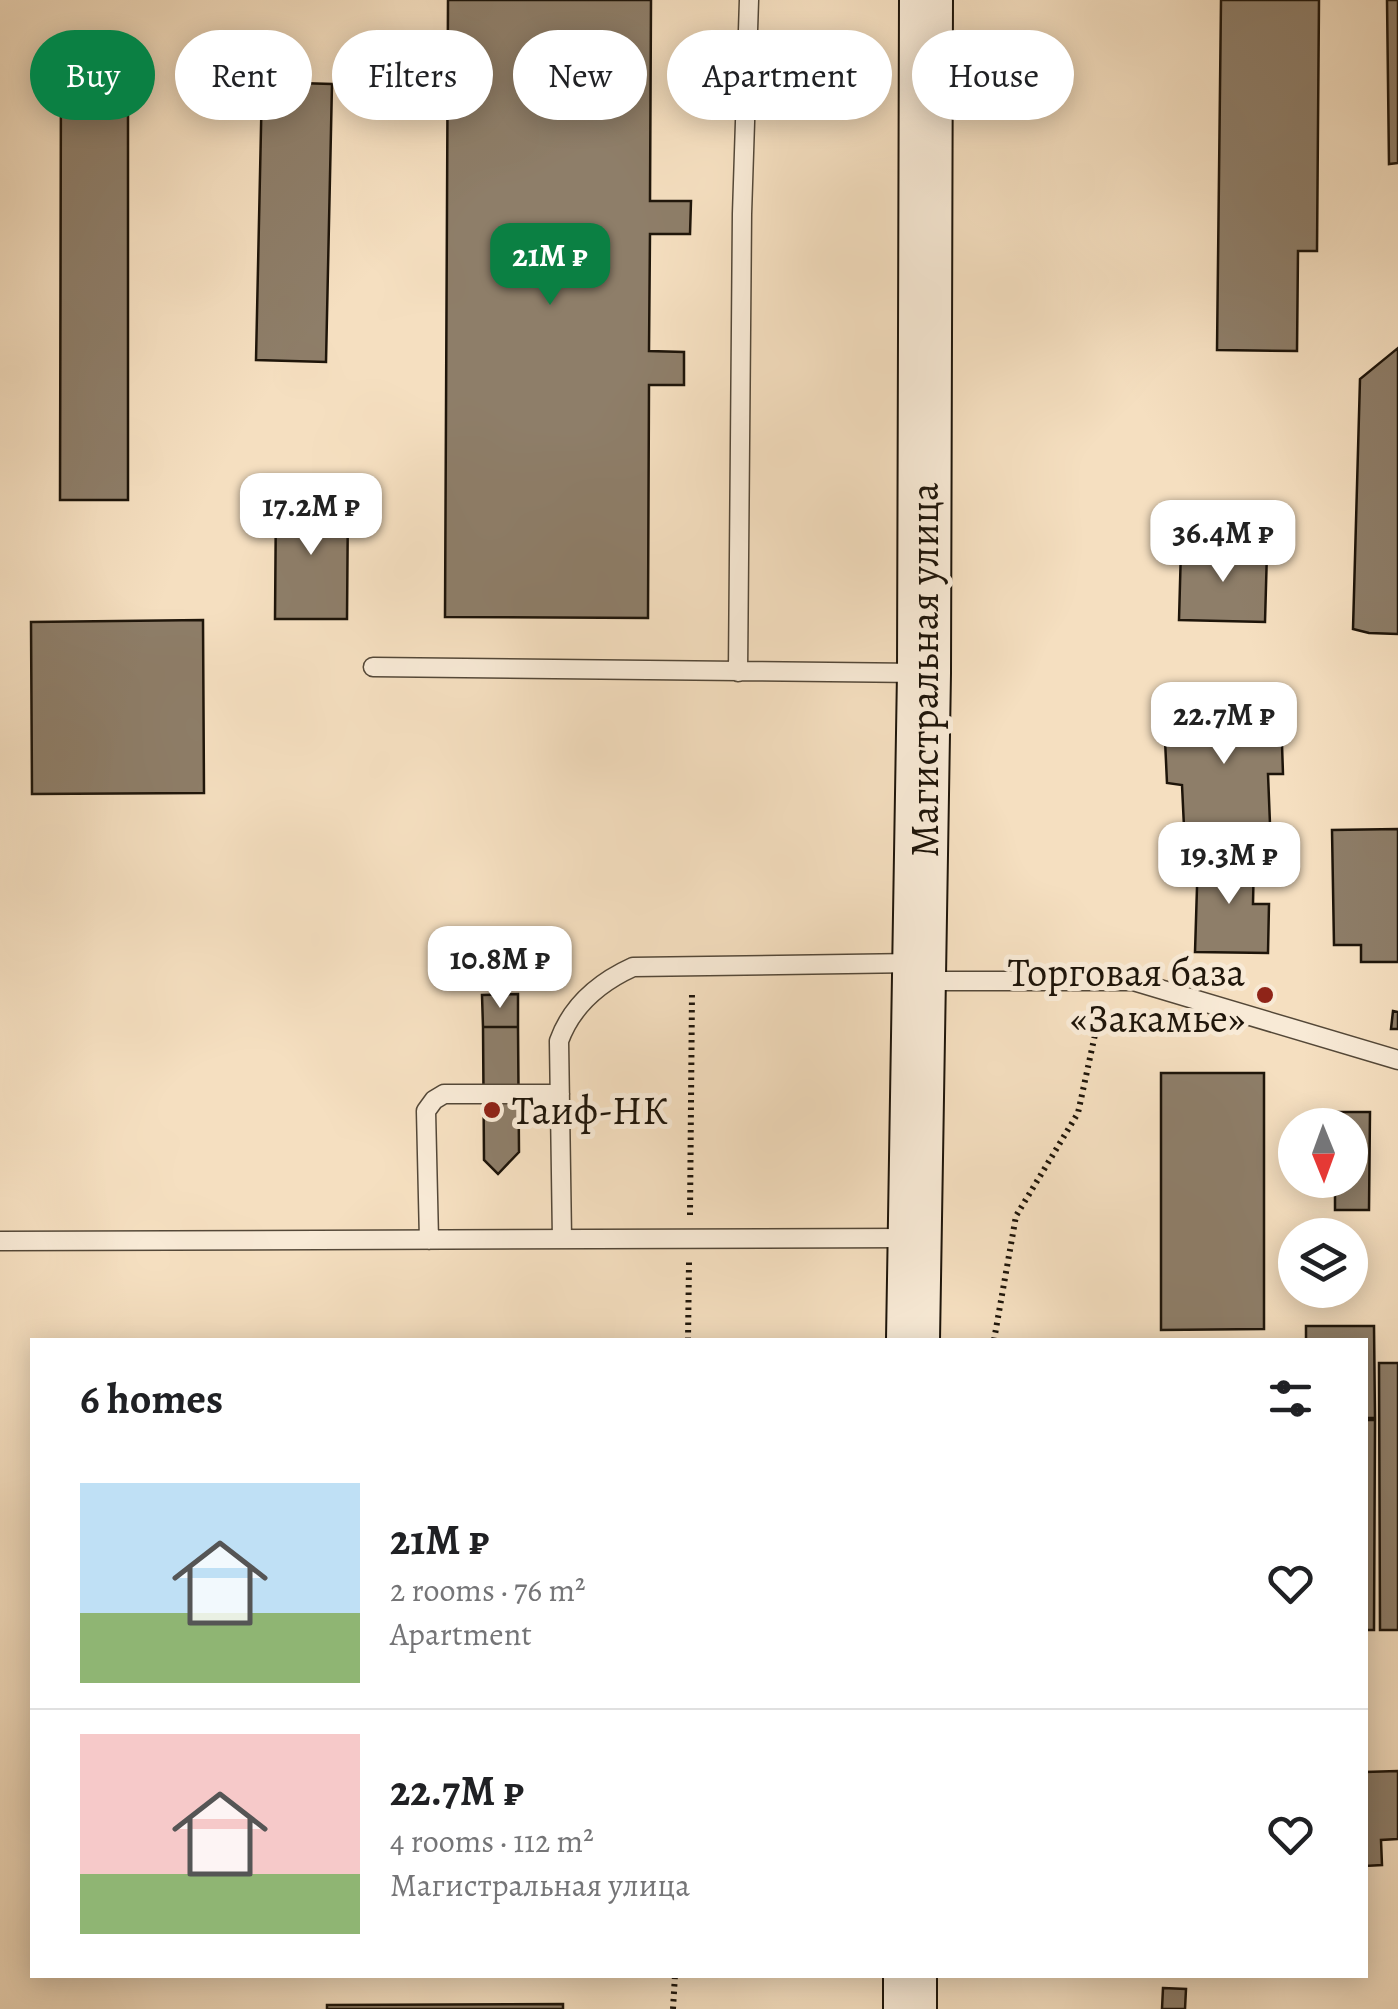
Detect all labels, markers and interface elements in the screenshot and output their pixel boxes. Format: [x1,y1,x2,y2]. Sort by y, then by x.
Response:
chip: Buy [30,30,155,120]
chip: Rent [175,30,312,120]
chip: Filters [332,30,493,120]
chip: New [513,30,647,120]
chip: Apartment [667,30,892,120]
chip: House [912,30,1074,120]
pin: 21M ₽ [480,223,620,308]
text: 21M ₽ [512,233,588,277]
pin: 17.2M ₽ [219,473,403,558]
street label: Магистральная улица [897,482,952,858]
text: 17.2M ₽ [262,483,360,527]
pin: 36.4M ₽ [1131,500,1315,585]
text: 36.4M ₽ [1172,510,1274,554]
pin: 22.7M ₽ [1132,682,1316,767]
text: 22.7M ₽ [1173,692,1275,736]
pin: 19.3M ₽ [1137,822,1321,907]
text: 19.3M ₽ [1180,832,1278,876]
pin: 10.8M ₽ [408,926,592,1011]
text: 10.8M ₽ [450,936,550,980]
place label: Торговая база «Закамье» [1008,945,1246,1046]
marker: Торговая база «Закамье» [1254,984,1276,1006]
place label: Таиф-НК [512,1083,668,1138]
marker: Таиф-НК [481,1099,503,1121]
north arrow [1278,1108,1368,1198]
map controls [1278,1108,1368,1308]
button: layers [1278,1218,1368,1308]
text: 6 homes [80,1370,223,1427]
icon: filters [1263,1371,1318,1426]
text: 21M ₽ [390,1511,489,1568]
icon: home [160,1523,280,1643]
icon: heart [1263,1556,1318,1611]
text: 2 rooms · 76 m² [390,1568,586,1612]
text: Apartment [390,1612,532,1656]
text: 22.7M ₽ [390,1762,524,1819]
icon: home [160,1774,280,1894]
icon: heart [1263,1807,1318,1862]
text: 4 rooms · 112 m² [390,1819,594,1863]
text: Магистральная улица [390,1863,690,1907]

